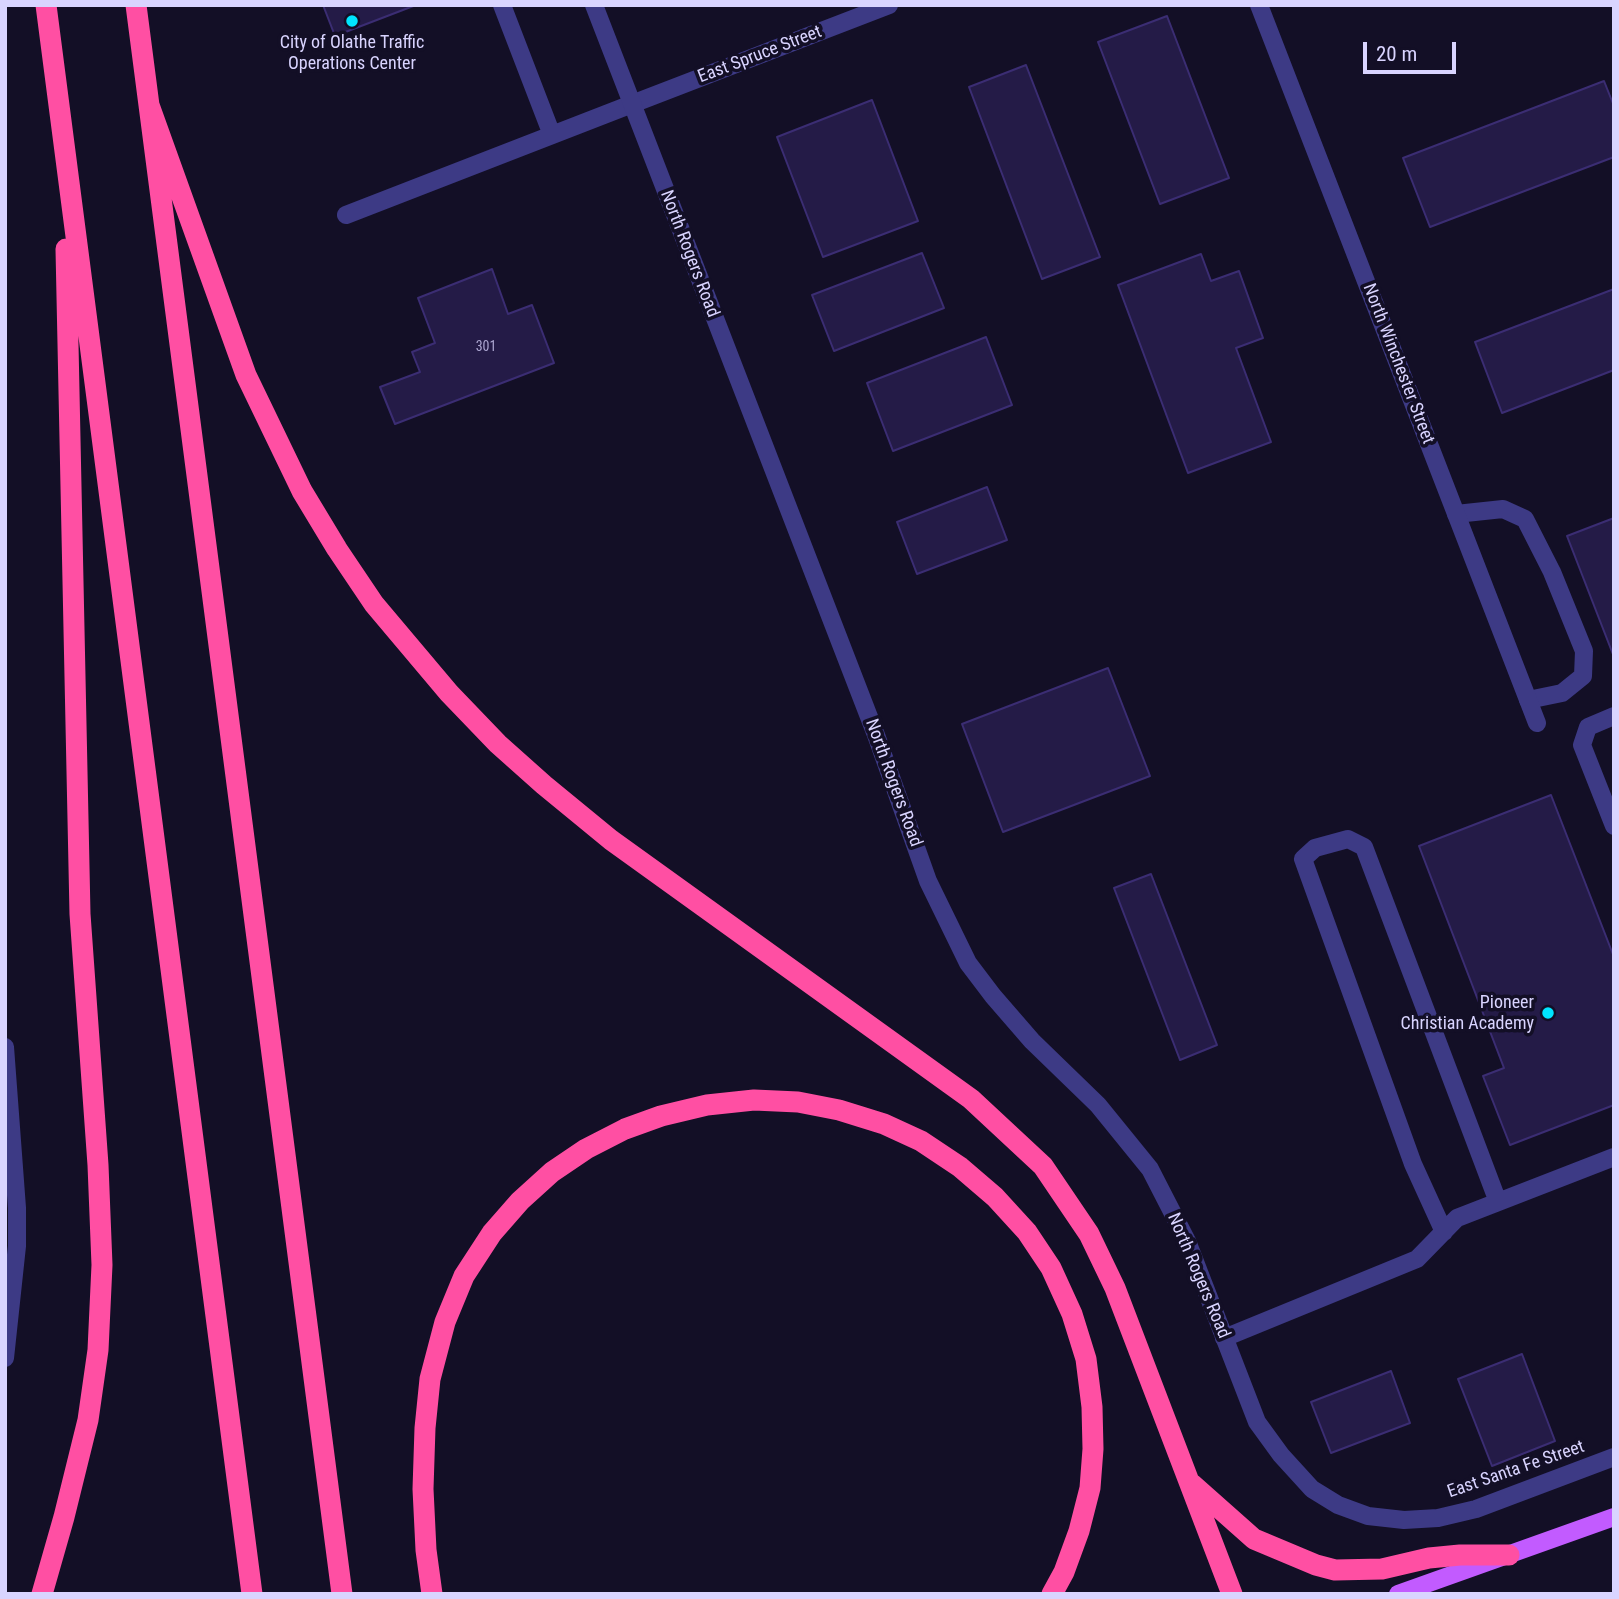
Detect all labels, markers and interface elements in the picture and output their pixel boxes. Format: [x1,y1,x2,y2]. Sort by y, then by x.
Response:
marker: City of Olathe Traffic Operations Center [344,13,360,29]
street label: East Spruce Street [695,21,825,89]
scale bar [1367,28,1460,72]
place label: City of Olathe Traffic Operations Center [280,32,424,74]
text: 20 m [1376,42,1417,66]
street label: North Rogers Road [655,188,723,320]
street label: North Winchester Street [1357,281,1439,447]
house number: 301 [476,339,496,355]
street label: North Rogers Road [860,716,926,850]
place label: Pioneer Christian Academy [1401,992,1534,1034]
marker: Pioneer Christian Academy [1540,1005,1556,1021]
street label: North Rogers Road [1162,1210,1234,1342]
street label: East Santa Fe Street [1445,1436,1587,1504]

